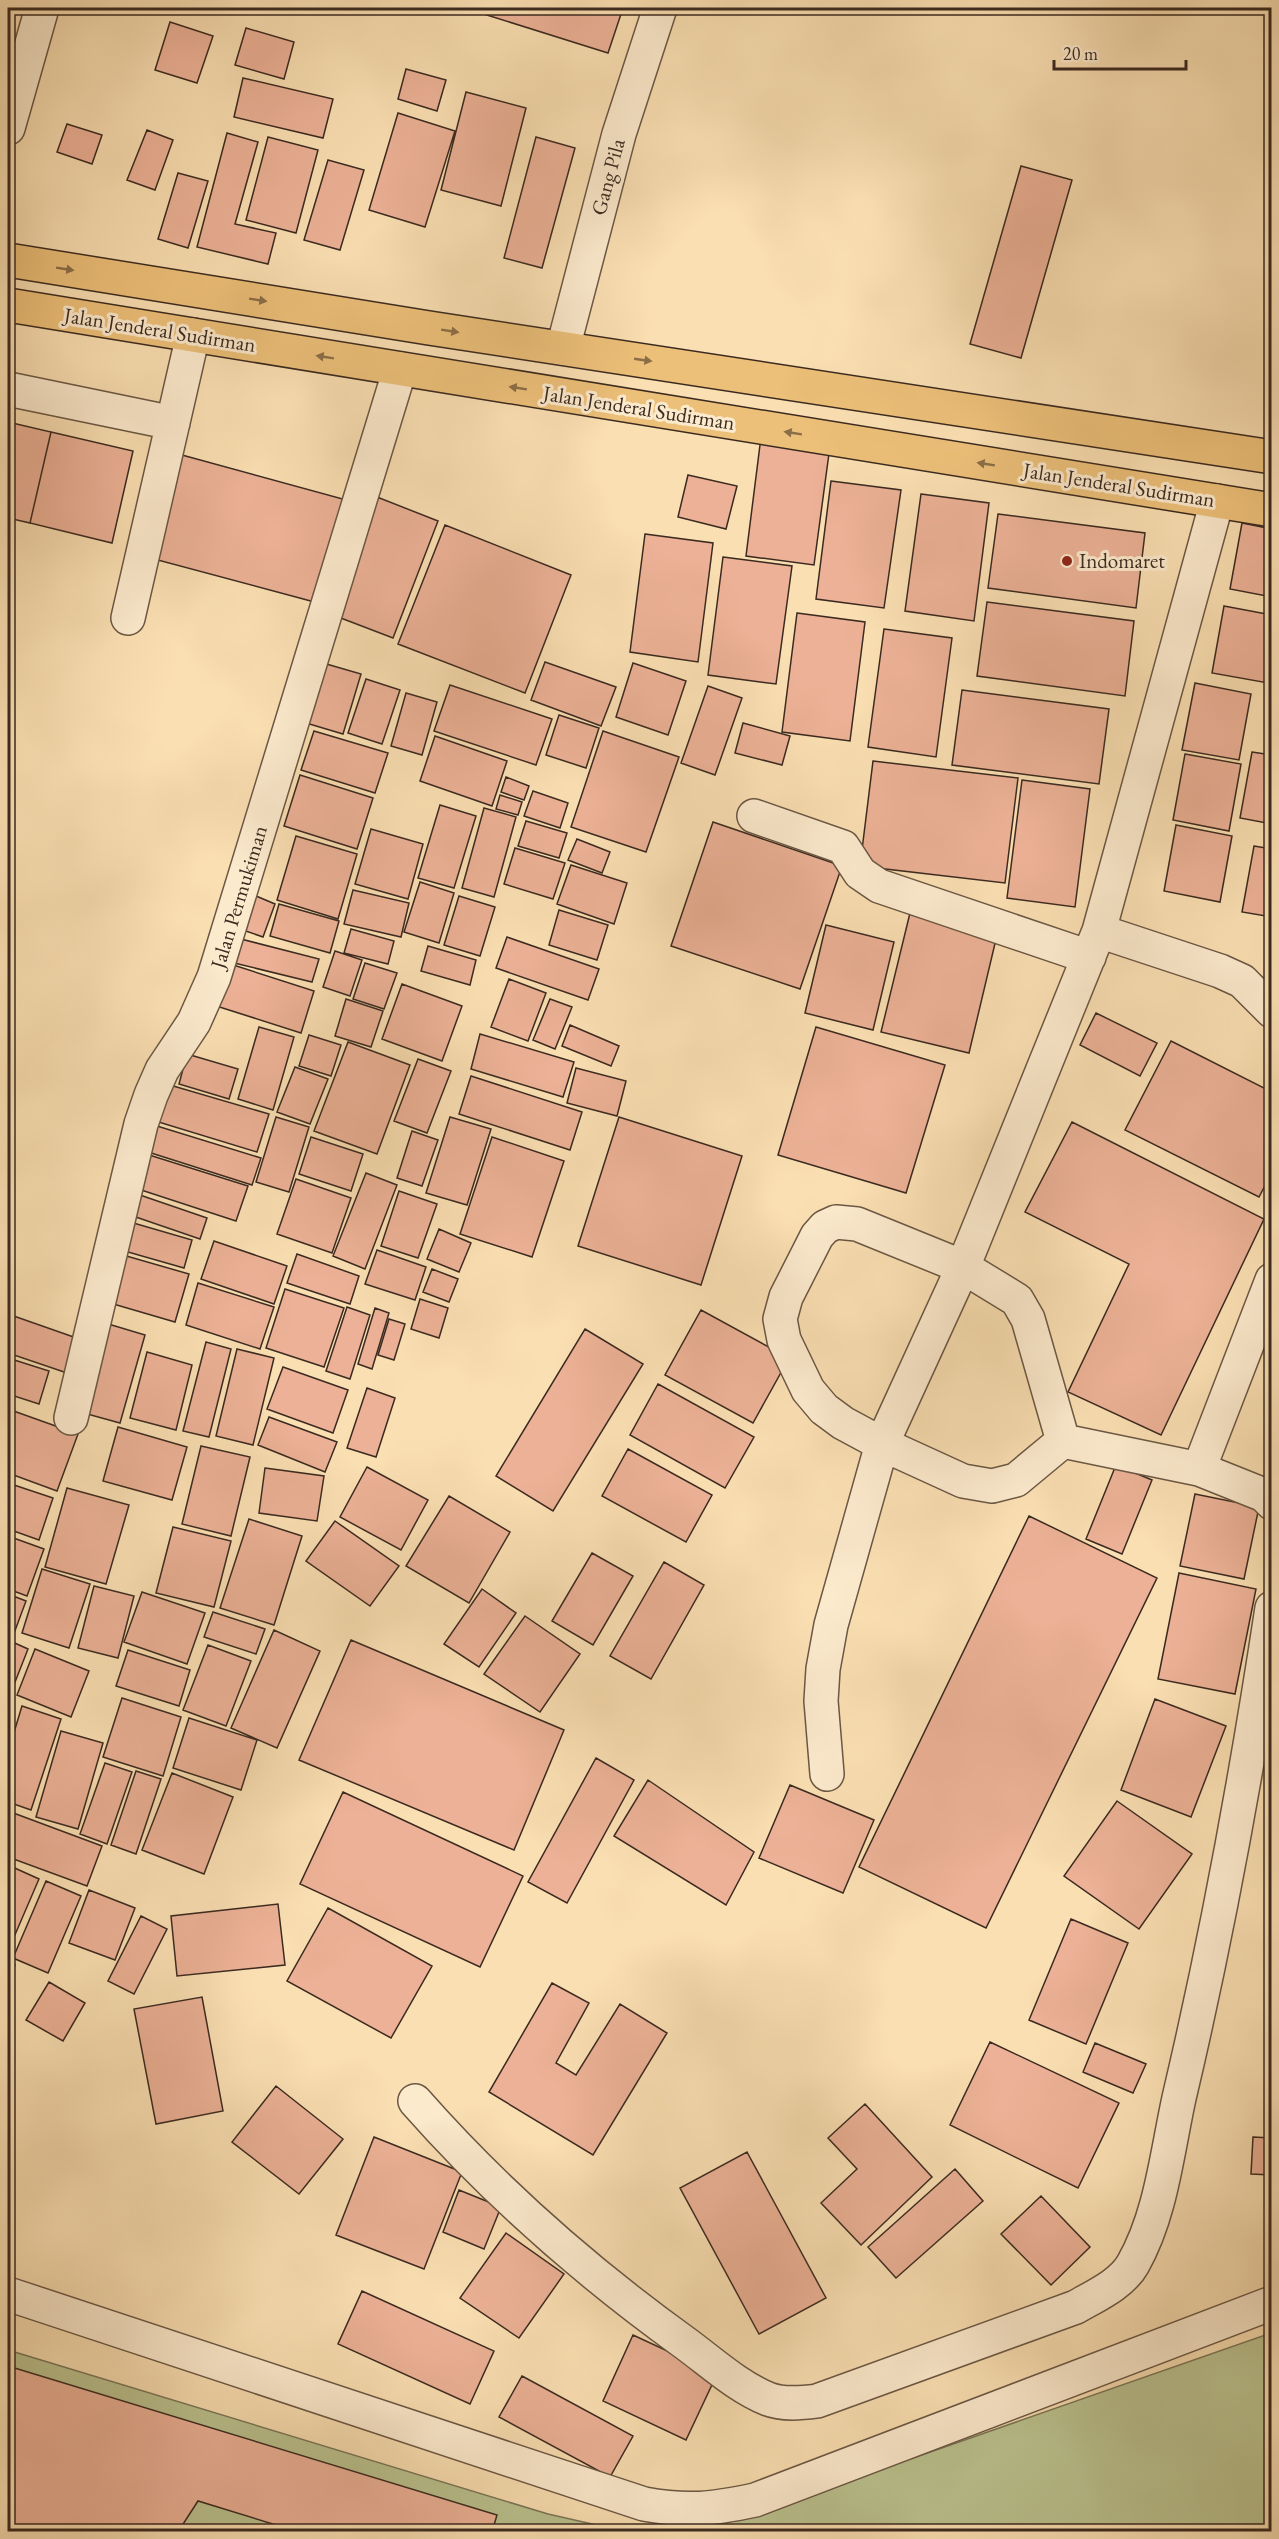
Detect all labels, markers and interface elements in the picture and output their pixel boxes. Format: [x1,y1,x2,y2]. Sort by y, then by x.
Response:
scale bar [1054,33,1186,71]
text: 20 m [1063,42,1098,65]
street label: Gang Pila [584,135,631,218]
one-way arrow [56,265,75,274]
one-way arrow [248,296,267,305]
street label: Jalan Jenderal Sudirman [60,301,258,358]
one-way arrow [441,327,460,336]
one-way arrow [316,352,335,361]
one-way arrow [634,356,653,365]
street label: Jalan Jenderal Sudirman [539,379,737,436]
one-way arrow [508,383,527,392]
one-way arrow [784,428,803,437]
street label: Jalan Jenderal Sudirman [1019,456,1217,513]
one-way arrow [976,459,995,468]
place label: Indomaret [1079,547,1165,574]
marker: Indomaret [1060,554,1074,568]
street label: Jalan Permukiman [203,822,273,974]

